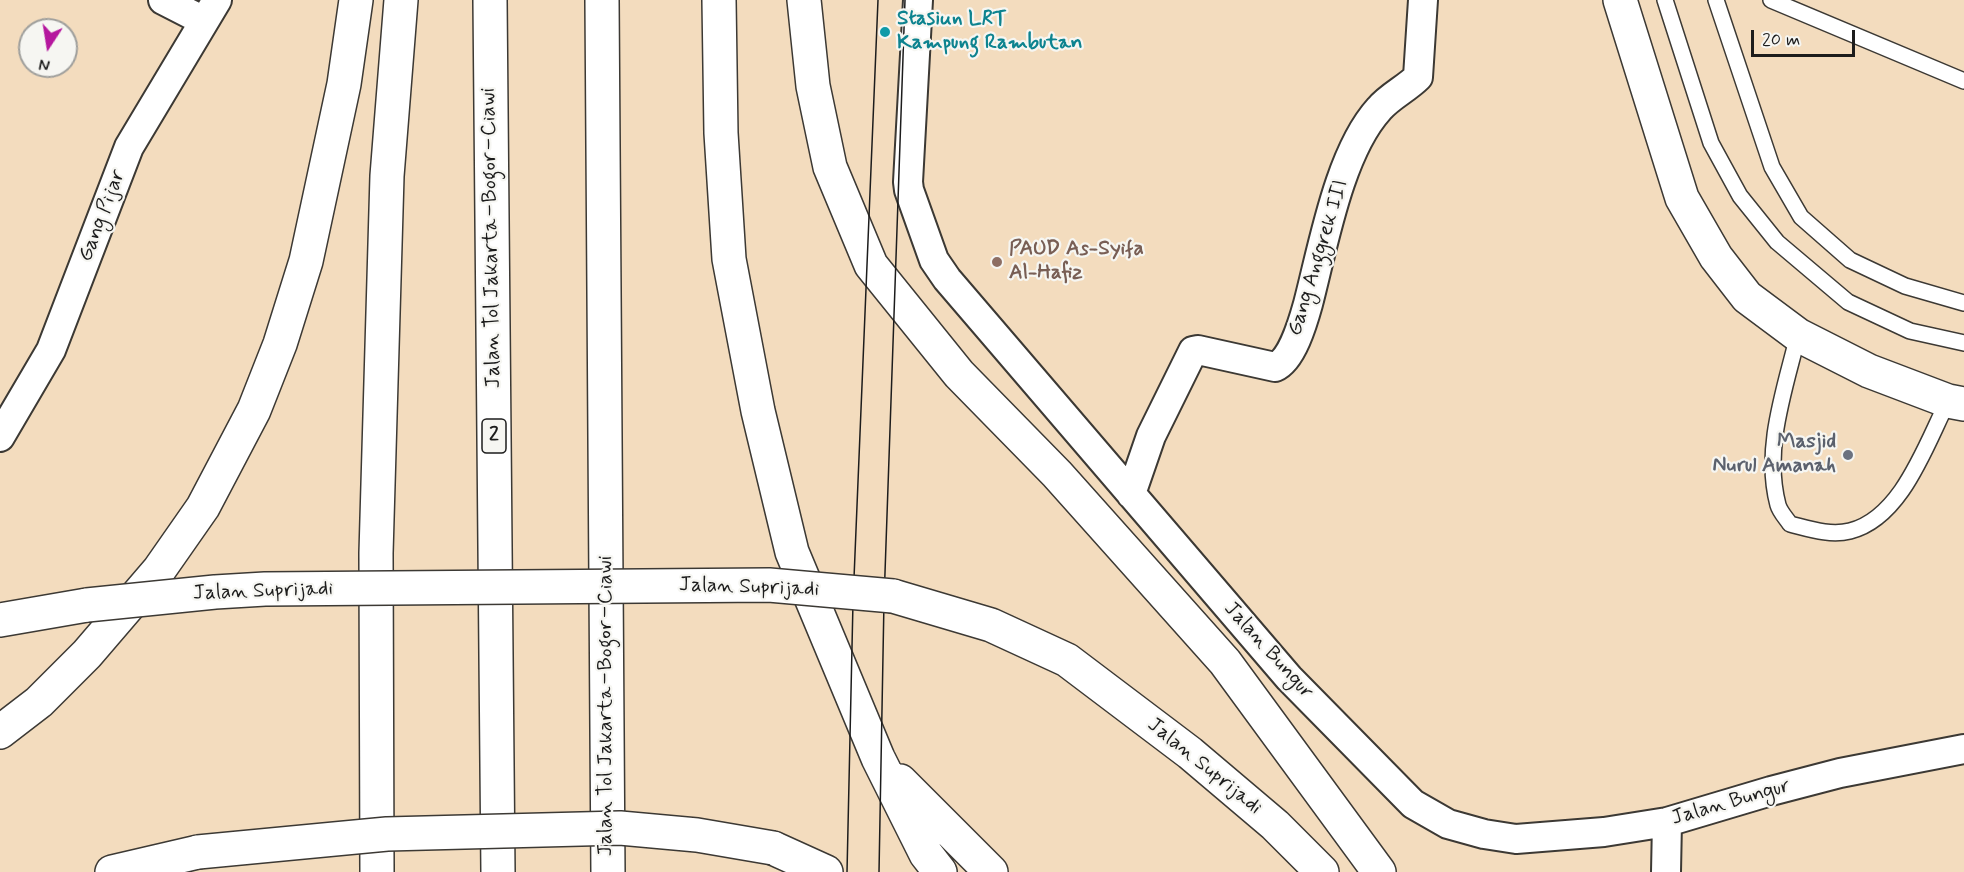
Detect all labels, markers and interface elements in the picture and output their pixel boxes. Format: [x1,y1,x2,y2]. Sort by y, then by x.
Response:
place label: Stasiun LRT Kampung Rambutan [897,7,1083,57]
north arrow [18,18,78,78]
scale bar [1754,18,1858,56]
marker: Stasiun LRT Kampung Rambutan [878,25,892,39]
text: 20 m [1762,28,1800,52]
text: N [37,53,52,76]
street label: Jalan Tol Jakarta–Bogor–Ciawi [477,87,507,389]
street label: Gang Pijar [74,167,132,265]
street label: Gang Anggrek III [1283,177,1355,339]
place label: PAUD As-Syifa Al-Hafiz [1009,237,1144,287]
marker: PAUD As-Syifa Al-Hafiz [990,255,1004,269]
road number: 2 [482,419,506,453]
place label: Masjid Nurul Amanah [1713,430,1836,480]
marker: Masjid Nurul Amanah [1841,448,1855,462]
street label: Jalan Tol Jakarta–Bogor–Ciawi [594,556,620,856]
street label: Jalan Suprijadi [678,573,820,603]
street label: Jalan Suprijadi [192,577,334,607]
street label: Jalan Bungur [1218,597,1318,705]
street label: Jalan Suprijadi [1142,713,1266,821]
street label: Jalan Bungur [1669,774,1793,832]

